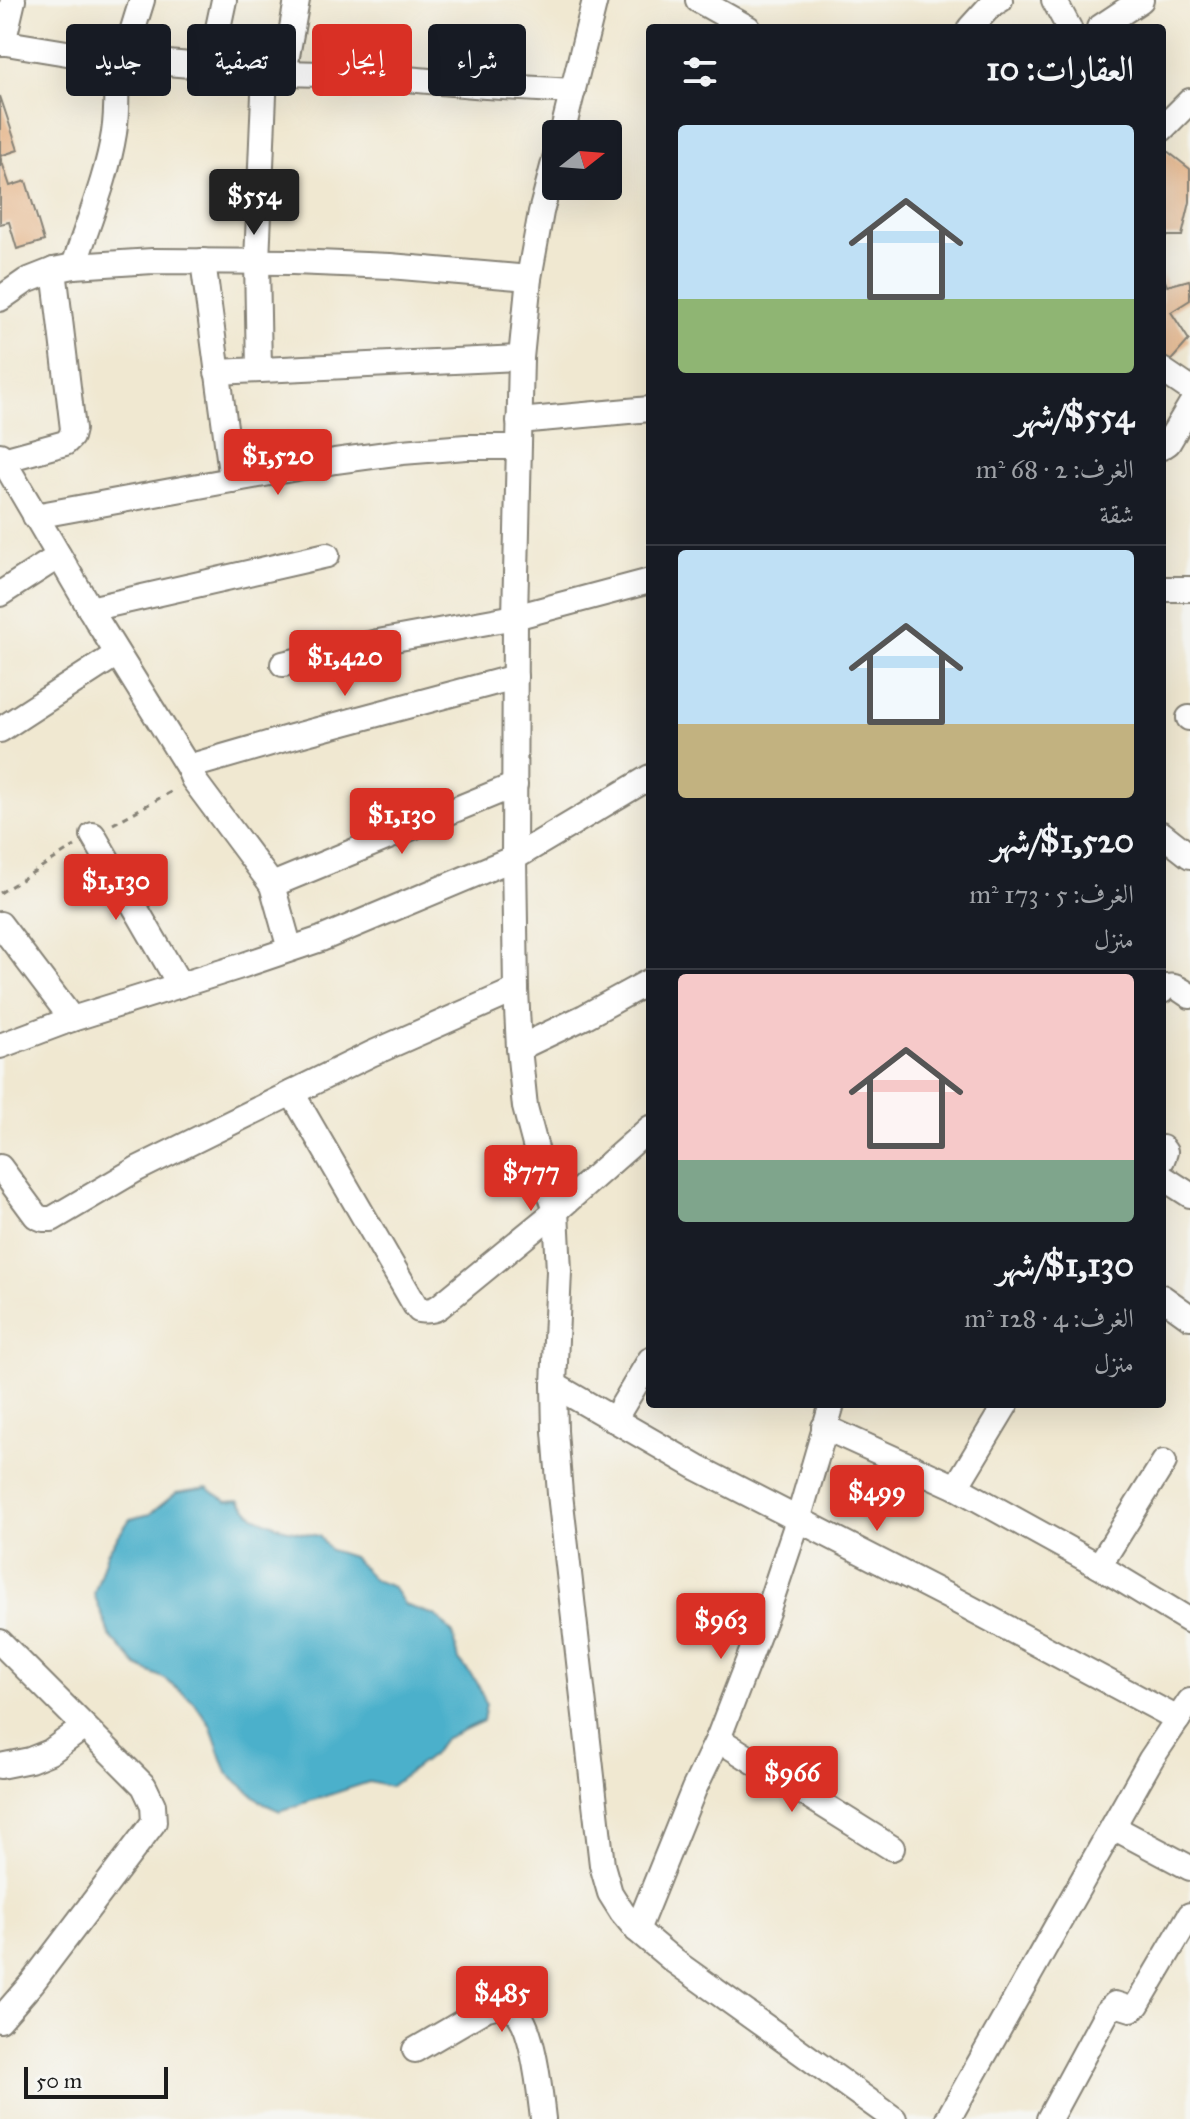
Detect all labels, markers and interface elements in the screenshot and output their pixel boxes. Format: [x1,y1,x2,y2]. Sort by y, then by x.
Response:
chip: جديد [66,24,171,96]
chip: تصفية [187,24,296,96]
chip: إيجار [312,24,412,96]
chip: شراء [428,24,526,96]
text: العقارات: 10 [986,48,1134,89]
icon: filters [678,50,722,94]
north arrow [542,120,622,200]
map controls [542,120,622,200]
pin: $554 [207,169,301,237]
icon: home [834,177,978,321]
text: $554 [227,179,281,211]
text: $554/شهر [1016,395,1134,436]
pin: $1,520 [213,429,343,497]
text: $1,520 [242,439,314,471]
text: الغرف: 2 · 68 m² [976,453,1134,485]
text: شقة [1100,498,1134,530]
icon: home [834,602,978,746]
pin: $1,420 [280,630,410,698]
text: $1,420 [307,640,383,672]
pin: $1,130 [337,788,467,856]
text: $1,130 [368,798,436,830]
text: $1,520/شهر [991,820,1134,861]
pin: $1,130 [51,854,181,922]
text: $1,130 [82,864,150,896]
text: الغرف: 5 · 173 m² [969,878,1134,910]
text: منزل [1094,923,1134,955]
icon: home [834,1026,978,1170]
pin: $777 [484,1145,578,1213]
text: $777 [502,1155,560,1187]
text: $1,130/شهر [996,1244,1134,1285]
text: الغرف: 4 · 128 m² [964,1302,1134,1334]
text: منزل [1094,1347,1134,1379]
pin: $499 [830,1465,924,1533]
text: $499 [848,1475,906,1507]
pin: $963 [674,1593,768,1661]
text: $963 [694,1603,748,1635]
pin: $966 [745,1746,839,1814]
text: $966 [764,1756,820,1788]
pin: $485 [455,1966,549,2034]
text: $485 [474,1976,530,2008]
scale bar [24,2063,168,2099]
text: 50 m [36,2067,82,2094]

